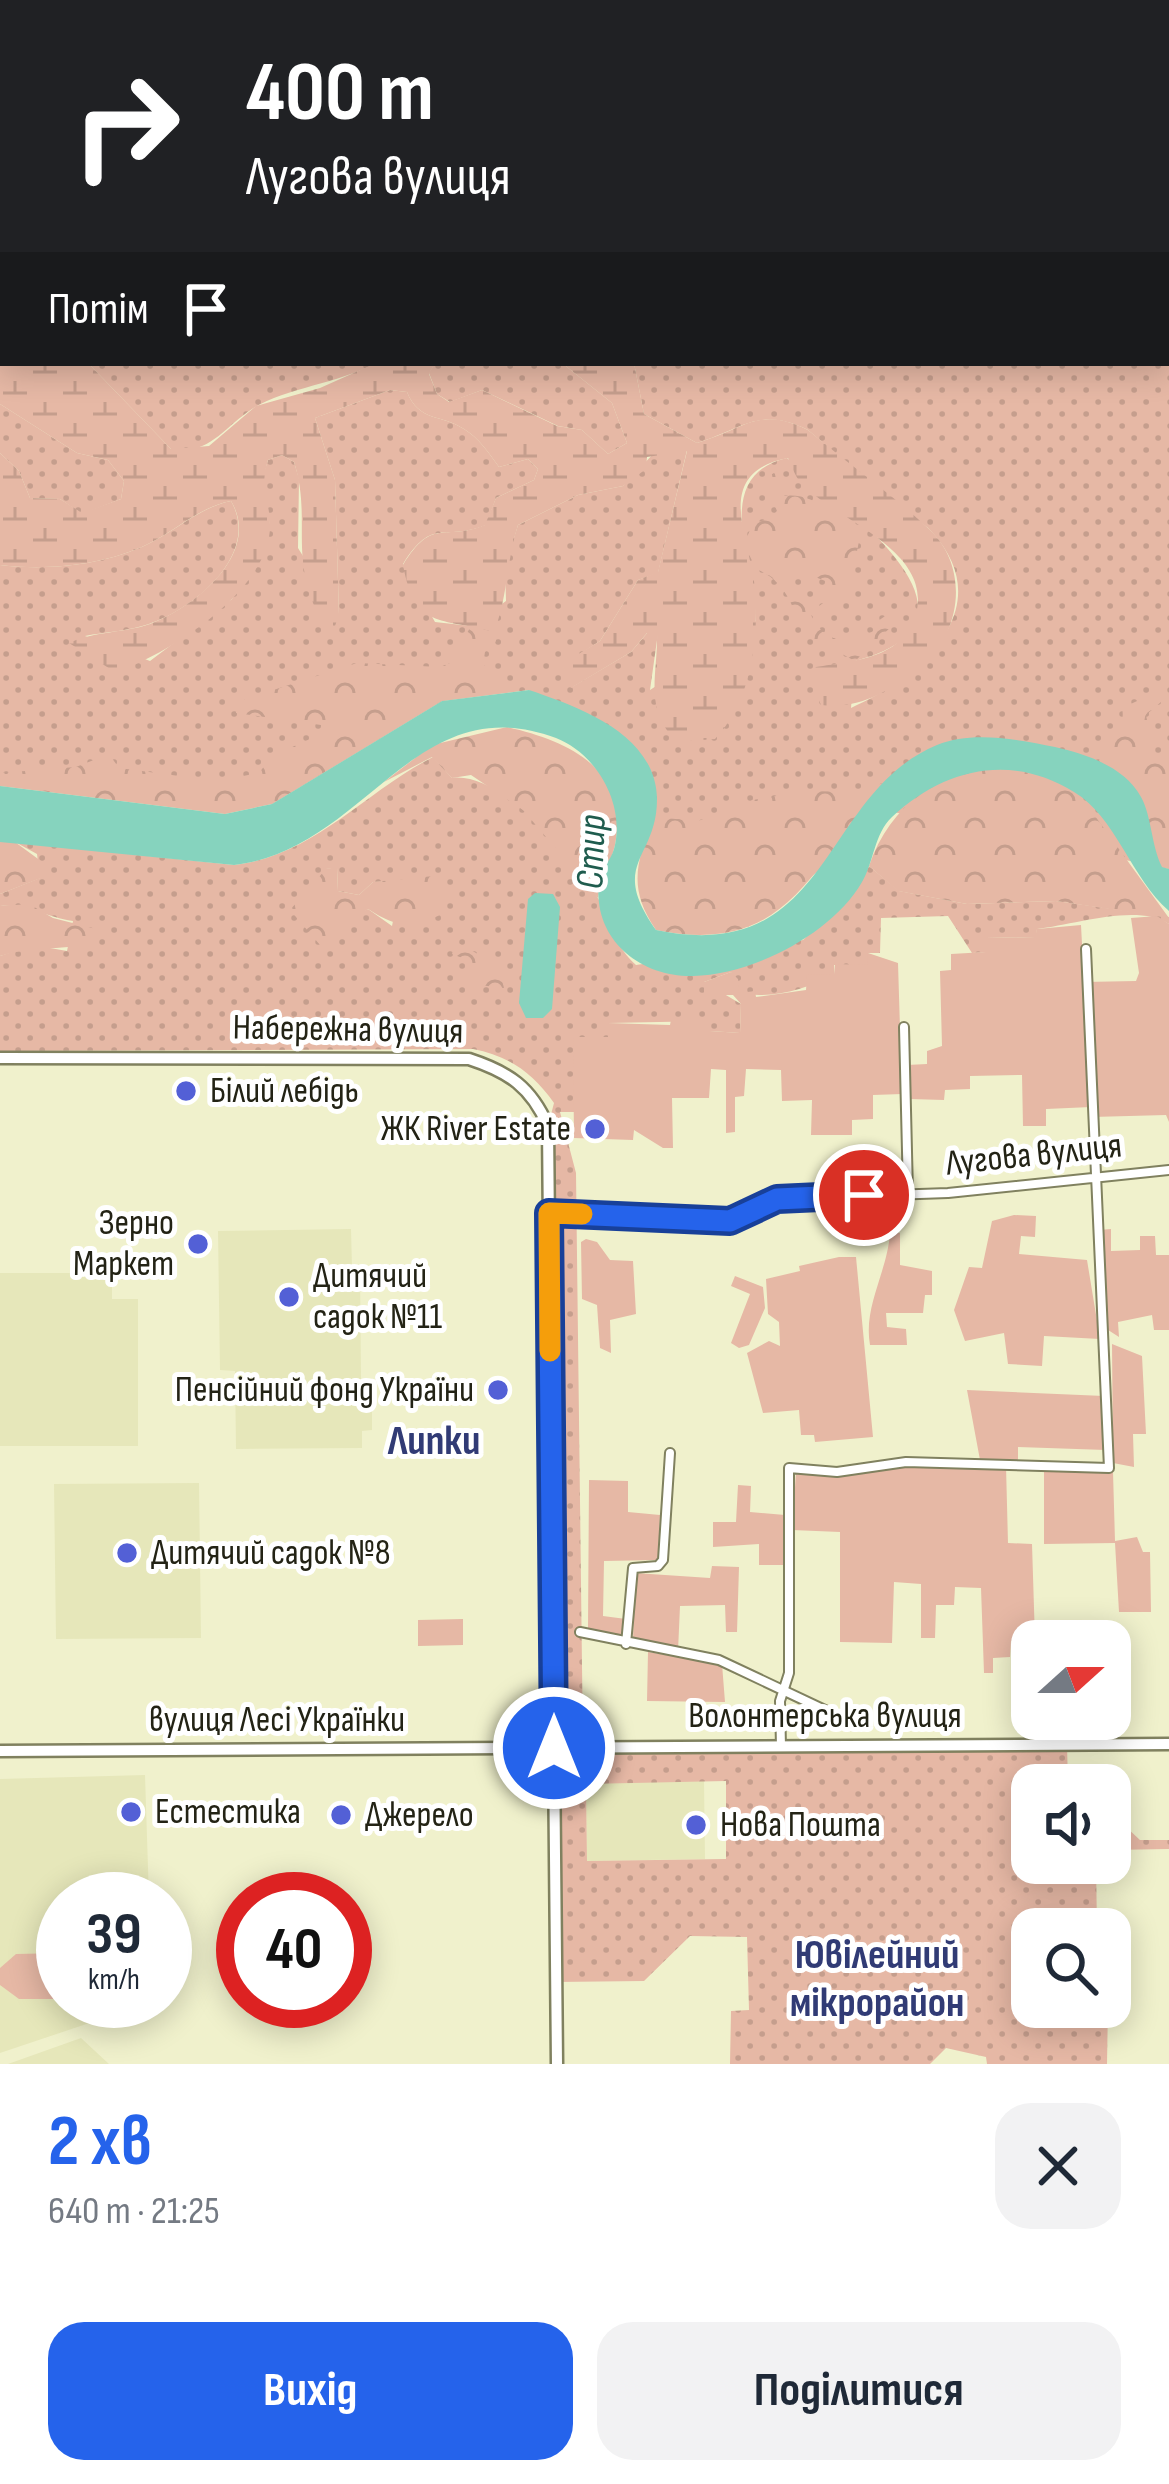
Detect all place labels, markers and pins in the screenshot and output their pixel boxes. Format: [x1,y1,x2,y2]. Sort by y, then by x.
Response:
place label: Білий лебідь [210,1070,359,1113]
marker: Білий лебідь [173,1078,199,1104]
place label: ЖК River Estate [381,1108,571,1151]
marker: ЖК River Estate [582,1116,608,1142]
pin [813,1144,915,1246]
place label: Зерно Маркет [73,1202,174,1286]
marker: Зерно Маркет [185,1231,211,1257]
place label: Дитячий садок №11 [313,1255,443,1339]
marker: Дитячий садок №11 [276,1284,302,1310]
place label: Пенсійний фонд України [175,1369,474,1412]
marker: Пенсійний фонд України [485,1377,511,1403]
place label: Дитячий садок №8 [151,1532,391,1575]
marker: Дитячий садок №8 [114,1540,140,1566]
place label: Естестика [155,1791,301,1834]
place label: Джерело [365,1794,474,1837]
marker: Естестика [118,1799,144,1825]
marker: Джерело [328,1802,354,1828]
place label: Нова Пошта [720,1804,881,1847]
marker: Нова Пошта [683,1812,709,1838]

